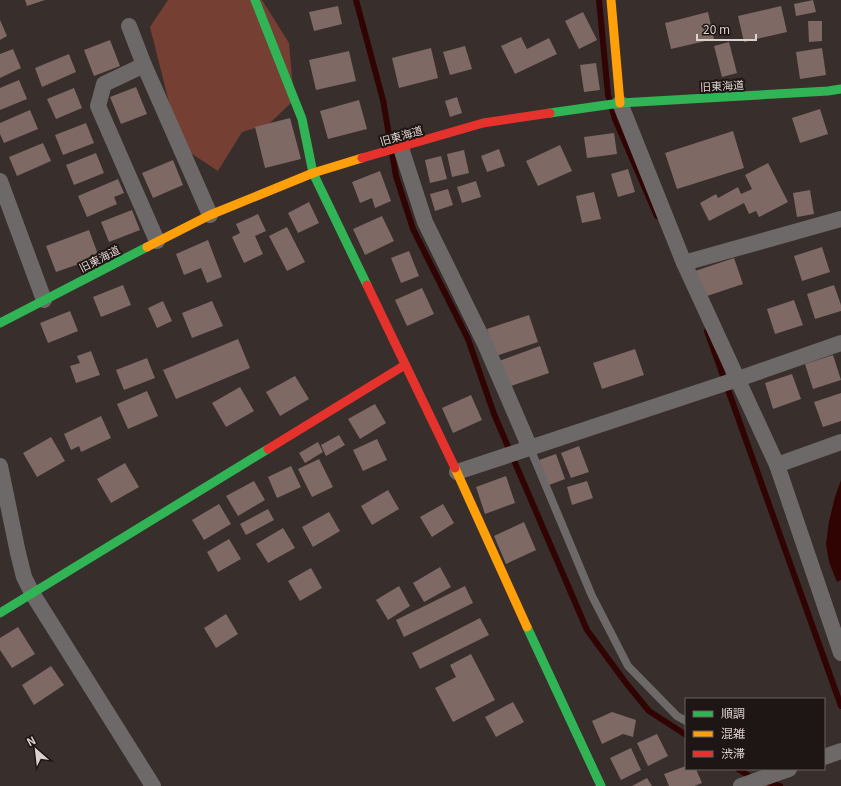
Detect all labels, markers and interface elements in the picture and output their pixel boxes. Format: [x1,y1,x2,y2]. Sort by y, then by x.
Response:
scale bar [697,16,756,42]
text: 20 m [703,20,730,37]
street label: 旧東海道 [700,76,744,94]
street label: 旧東海道 [378,121,424,149]
street label: 旧東海道 [76,241,122,275]
legend [685,698,825,770]
text: 順調 [721,704,745,721]
text: 混雑 [721,724,745,741]
north arrow [16,730,56,770]
text: N [23,731,38,749]
text: 渋滞 [721,744,745,761]

